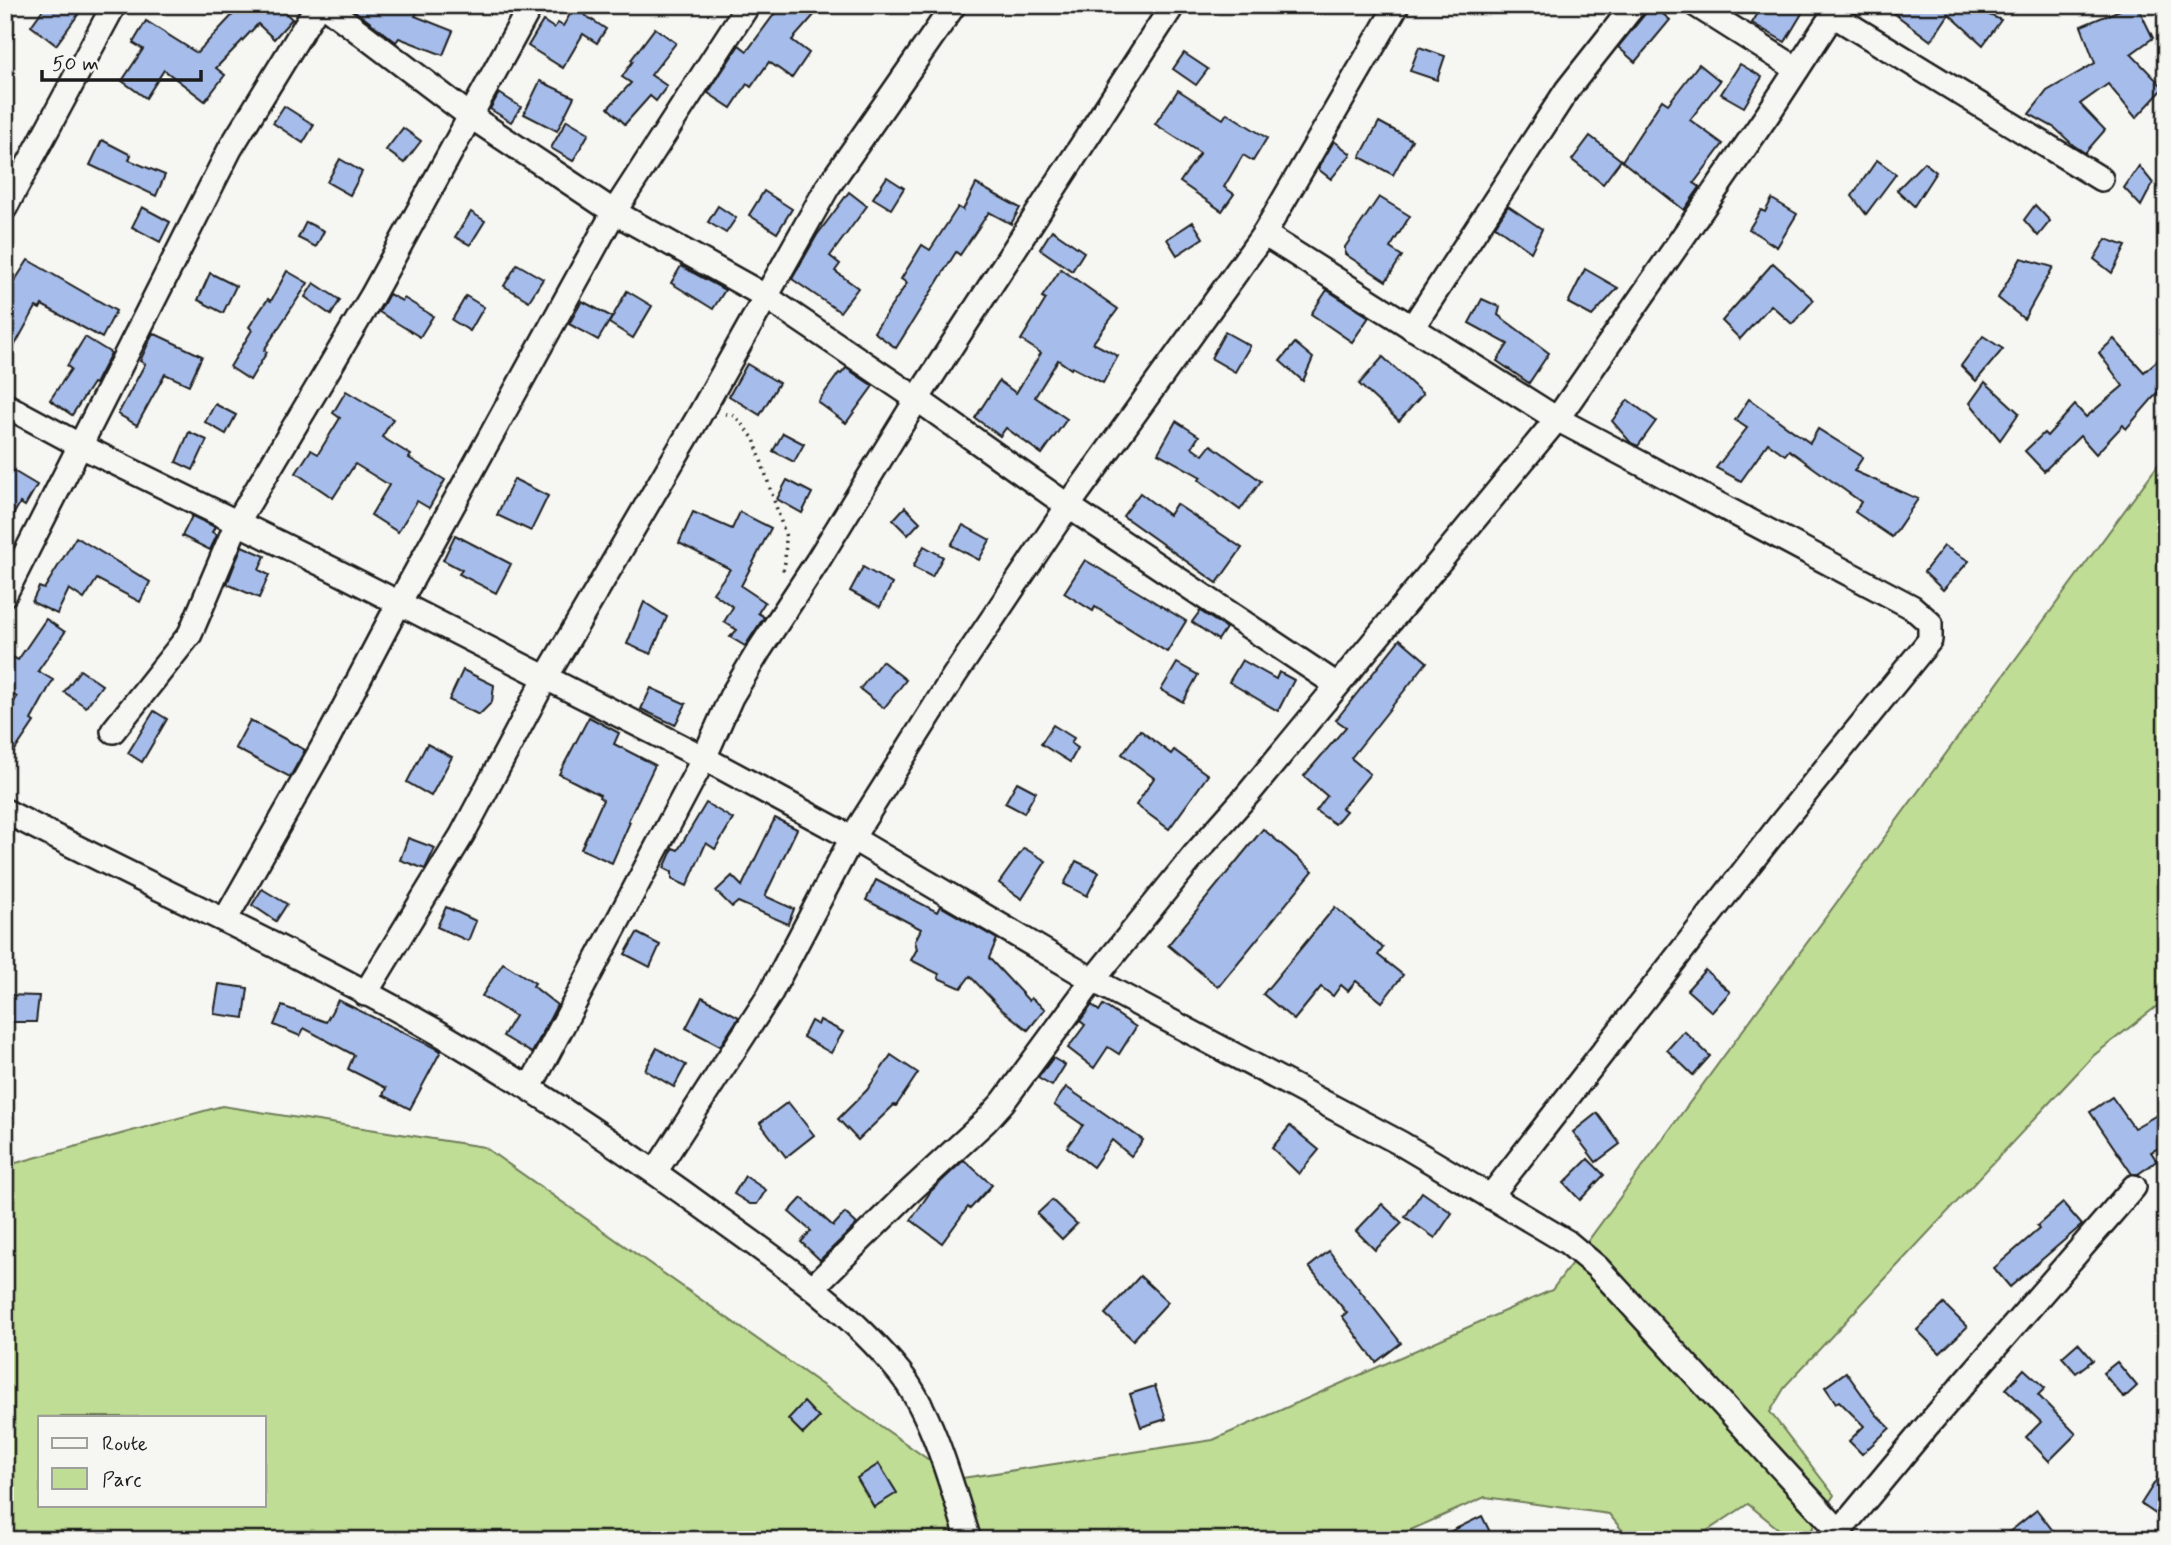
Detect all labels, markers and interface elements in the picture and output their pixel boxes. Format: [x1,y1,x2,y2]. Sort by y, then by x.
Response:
scale bar [42,38,201,82]
text: 50 m [52,50,99,78]
legend [38,1416,266,1506]
text: Route [102,1430,148,1458]
text: Parc [102,1466,142,1494]

